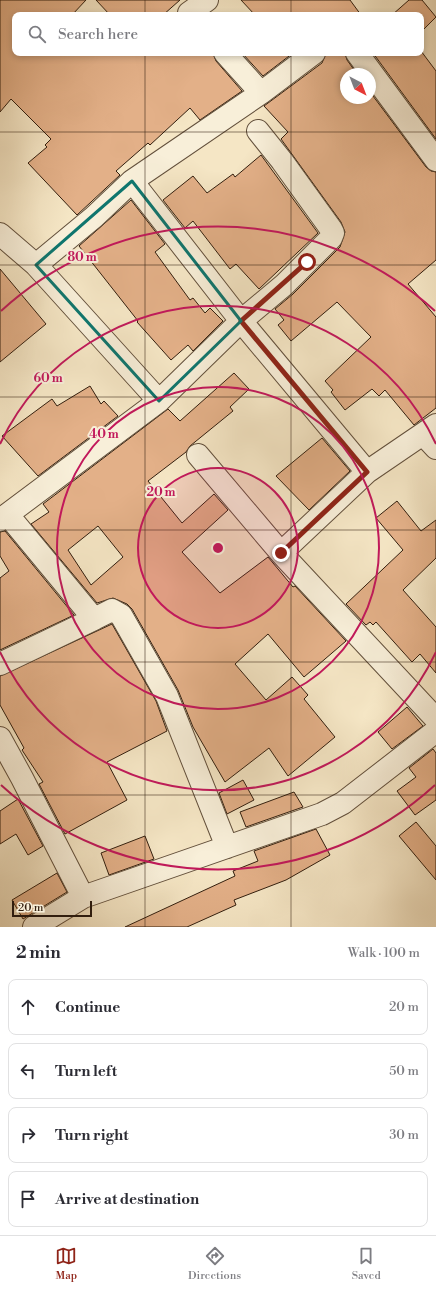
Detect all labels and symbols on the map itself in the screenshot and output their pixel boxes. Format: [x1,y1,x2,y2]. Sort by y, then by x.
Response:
north arrow [340,68,376,104]
text: 80 m [67,250,97,265]
route start [298,253,316,271]
text: 60 m [33,371,63,386]
text: 40 m [89,427,119,442]
text: 20 m [146,485,176,500]
centre of rings [211,541,225,555]
route end [272,544,290,562]
scale bar [12,899,92,918]

